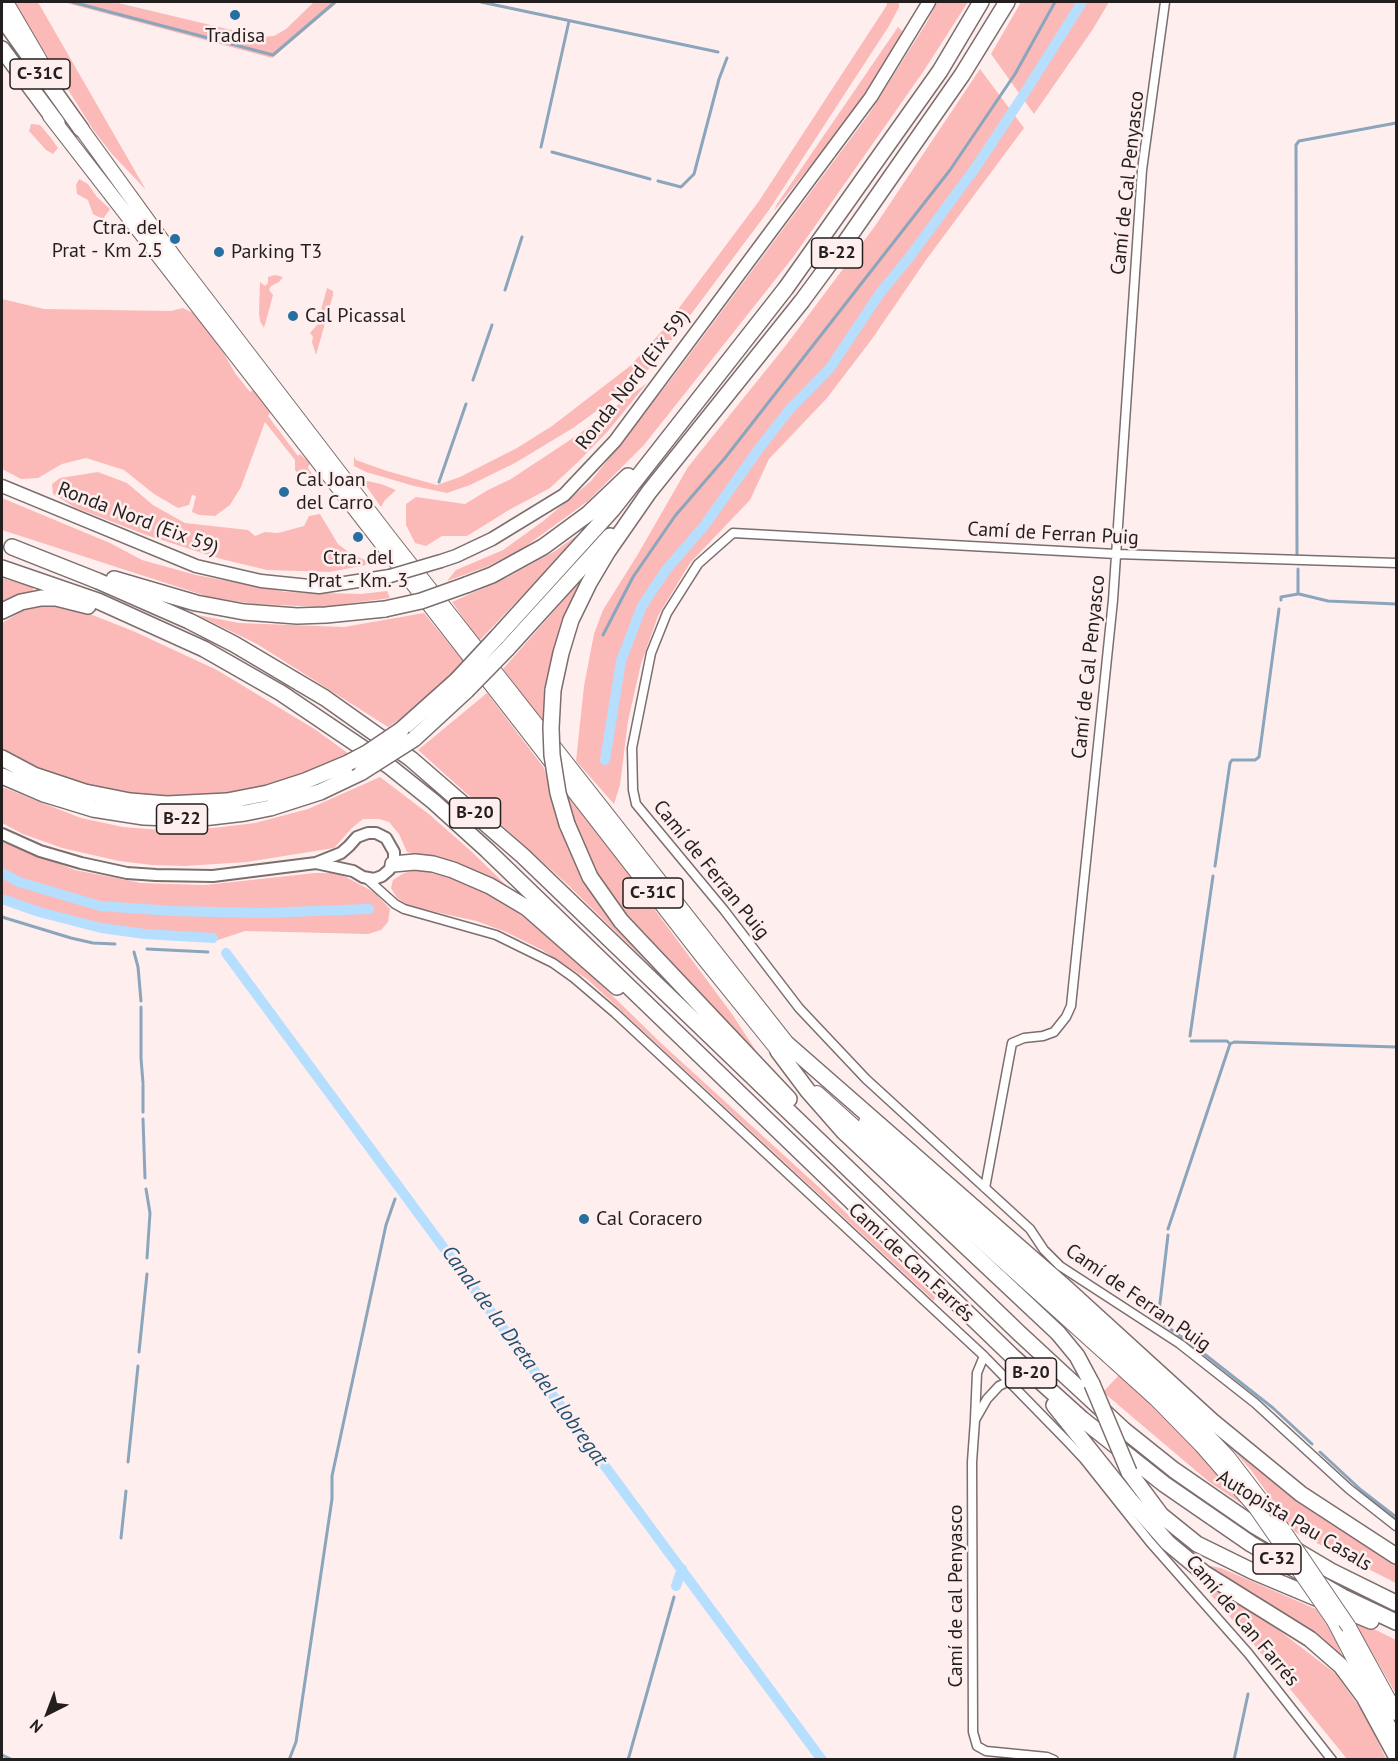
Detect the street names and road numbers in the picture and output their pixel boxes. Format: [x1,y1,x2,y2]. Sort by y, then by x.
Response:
road number: C-31C [10,59,70,89]
street label: Camí de Cal Penyasco [1106,90,1150,276]
road number: B-22 [812,238,862,268]
street label: Ronda Nord (Eix 59) [571,305,695,455]
street label: Ronda Nord (Eix 59) [54,477,222,561]
street label: Camí de Ferran Puig [967,518,1139,550]
street label: Camí de Cal Penyasco [1067,574,1111,760]
street label: Camí de Ferran Puig [648,796,774,944]
road number: B-20 [450,798,500,828]
road number: B-22 [156,804,207,834]
road number: C-31C [623,878,683,908]
street label: Camí de Can Farrés [843,1198,979,1328]
street label: Camí de Ferran Puig [1061,1239,1215,1357]
road number: B-20 [1006,1358,1056,1388]
street label: Autopista Pau Casals [1212,1465,1376,1577]
street label: Camí de cal Penyasco [944,1505,968,1687]
road number: C-32 [1253,1544,1301,1574]
street label: Camí de Can Farrés [1180,1551,1304,1691]

